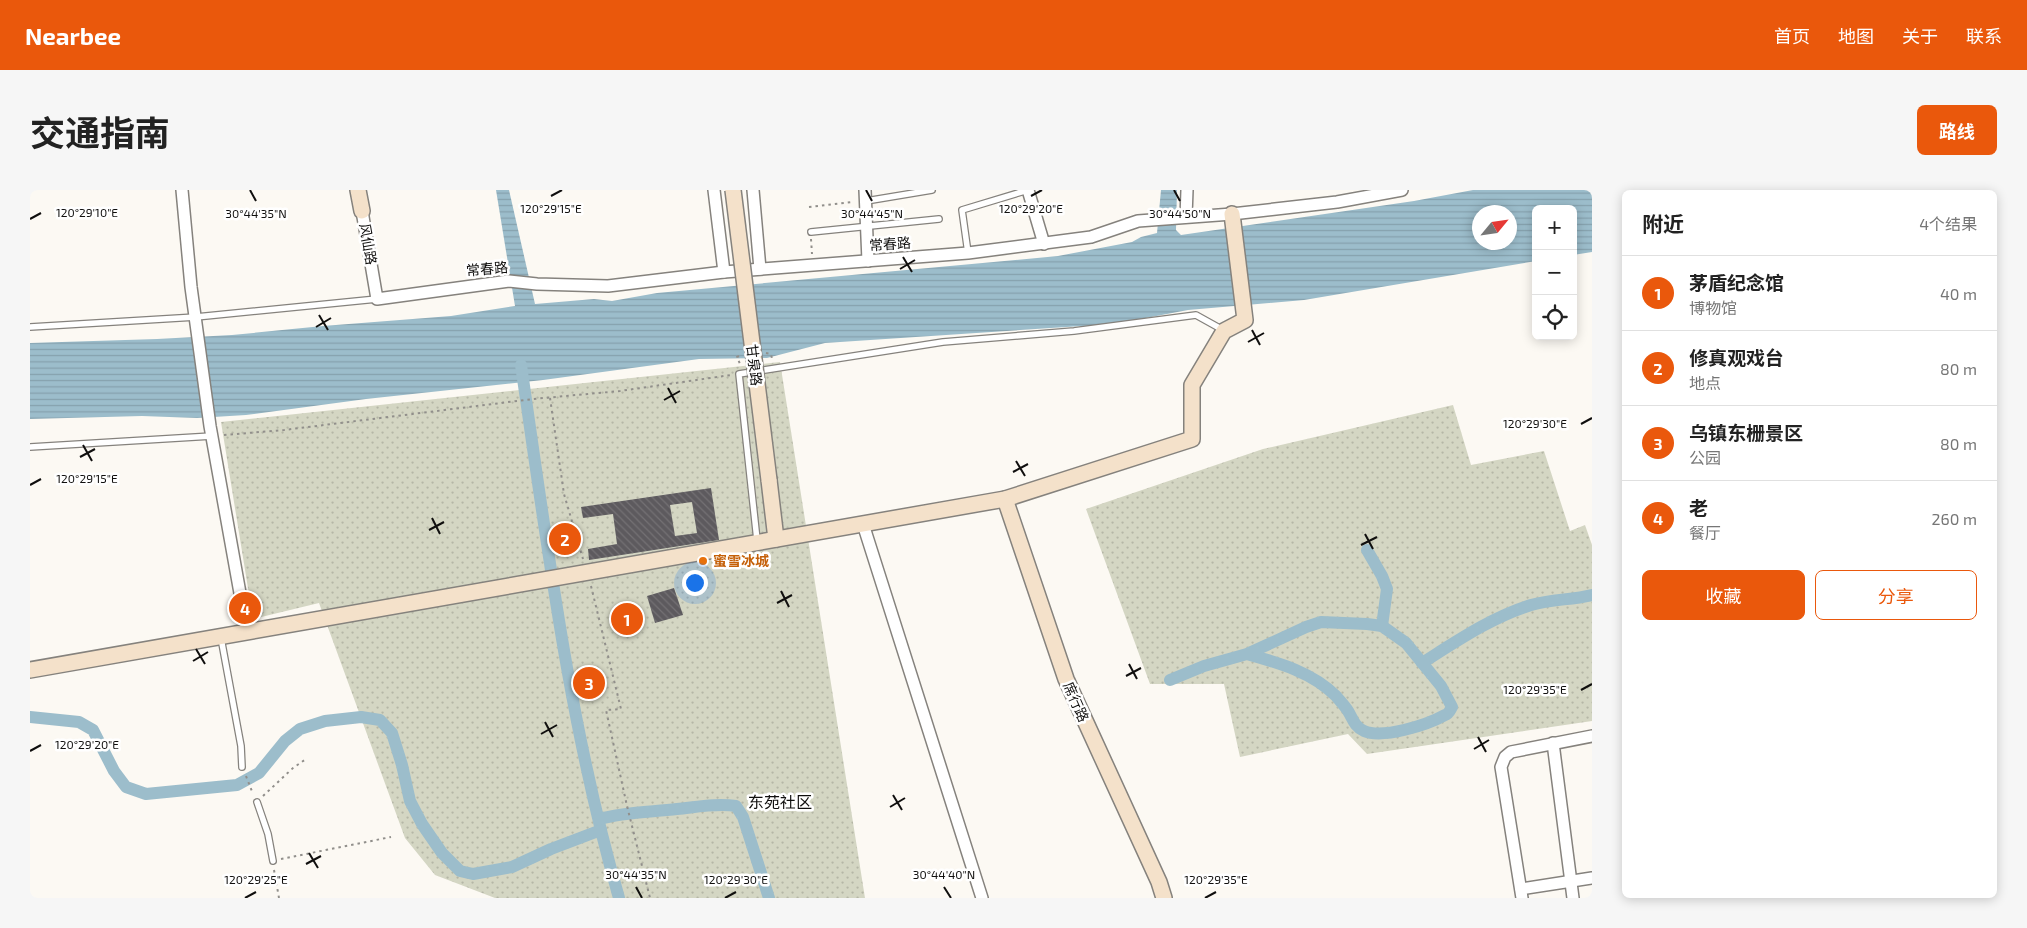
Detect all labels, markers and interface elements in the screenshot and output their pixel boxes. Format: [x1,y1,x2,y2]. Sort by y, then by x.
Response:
text: Nearbee [25,21,121,50]
text: 首页 [1774,25,1810,47]
text: 地图 [1838,25,1874,47]
text: 关于 [1902,25,1938,47]
text: 联系 [1966,25,2002,47]
button: 路线 [1917,105,1997,155]
text: 交通指南 [30,111,170,153]
text: 120°29'15"E [520,201,582,215]
text: 120°29'20"E [999,201,1063,215]
text: 120°29'10"E [56,205,118,219]
north arrow [1472,205,1517,250]
map controls [1532,205,1577,340]
button: + [1532,205,1577,250]
text: 30°44'35"N [225,206,287,220]
text: 30°44'45"N [841,206,903,220]
text: 30°44'50"N [1149,206,1211,220]
text: 附近 [1642,211,1684,236]
text: 4个结果 [1919,214,1977,233]
street label: 风仙路 [356,222,381,266]
street label: 常春路 [868,234,912,253]
button: − [1532,250,1577,295]
street label: 常春路 [465,258,509,279]
text: 茅盾纪念馆 [1689,271,1784,294]
text: 1 [1655,284,1661,303]
text: 40 m [1940,284,1977,303]
button: locate [1532,295,1577,340]
text: 博物馆 [1689,298,1737,317]
street label: 甘泉路 [744,343,765,387]
text: 修真观戏台 [1689,346,1784,369]
text: 2 [1653,359,1663,378]
text: 80 m [1940,359,1977,378]
text: 地点 [1689,373,1721,392]
text: 120°29'30"E [1503,416,1567,430]
text: 乌镇东栅景区 [1689,421,1803,444]
text: 3 [1653,434,1663,453]
text: 80 m [1940,434,1977,453]
text: 公园 [1689,448,1721,467]
text: 120°29'15"E [56,471,118,485]
text: 老 [1689,496,1708,519]
text: 4 [1653,509,1663,528]
text: 260 m [1932,509,1977,528]
pin: 2 [549,520,581,558]
text: 餐厅 [1689,523,1721,542]
place label: 蜜雪冰城 [713,552,769,569]
marker: 蜜雪冰城 [697,555,709,567]
your location [682,570,708,596]
button: 收藏 [1642,570,1805,620]
button: 分享 [1815,570,1977,620]
pin: 4 [229,589,261,627]
pin: 1 [611,600,643,638]
pin: 3 [573,664,605,702]
street label: 席行路 [1060,679,1093,724]
text: 120°29'35"E [1503,682,1567,696]
text: 120°29'20"E [55,737,119,751]
district label: 东苑社区 [748,792,812,811]
text: 30°44'35"N [605,867,667,881]
text: 30°44'40"N [913,867,975,881]
text: 120°29'25"E [224,872,288,886]
text: 120°29'30"E [704,872,768,886]
text: 120°29'35"E [1184,872,1248,886]

